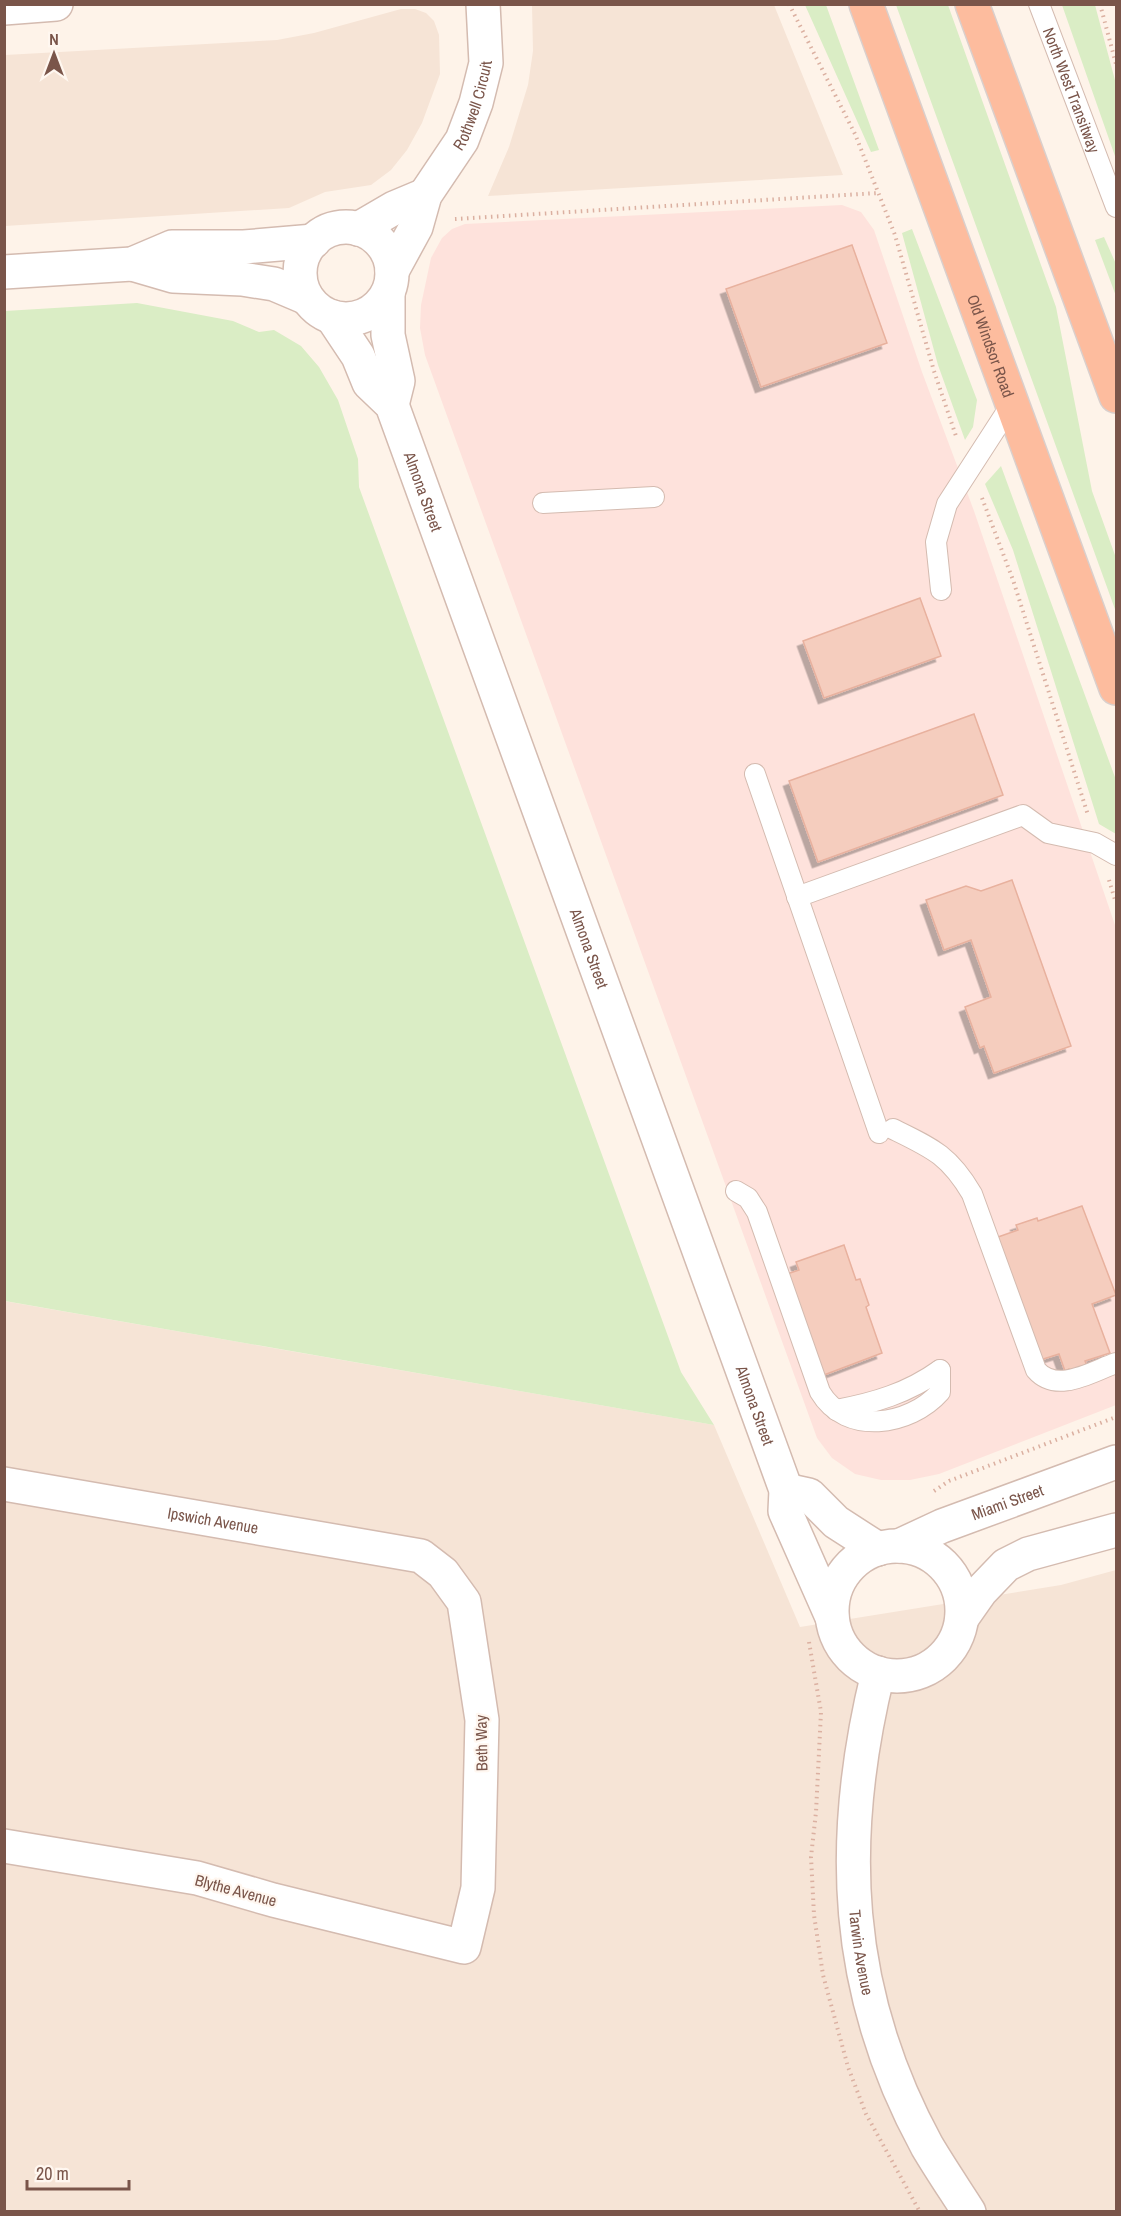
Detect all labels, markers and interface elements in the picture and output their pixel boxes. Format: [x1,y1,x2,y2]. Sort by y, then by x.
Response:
north arrow [24,24,84,84]
street label: North West Transitway [1038,24,1106,156]
text: N [49,28,59,50]
street label: Rothwell Circuit [447,60,497,154]
street label: Old Windsor Road [962,291,1020,400]
street label: Almona Street [399,448,448,535]
street label: Almona Street [564,905,614,992]
street label: Almona Street [730,1361,780,1448]
street label: Miami Street [968,1479,1047,1525]
street label: Ipswich Avenue [166,1501,260,1539]
street label: Beth Way [470,1714,492,1771]
street label: Blythe Avenue [193,1869,279,1911]
street label: Tarwin Avenue [844,1909,879,1997]
scale bar [27,2153,129,2191]
text: 20 m [36,2161,69,2186]

